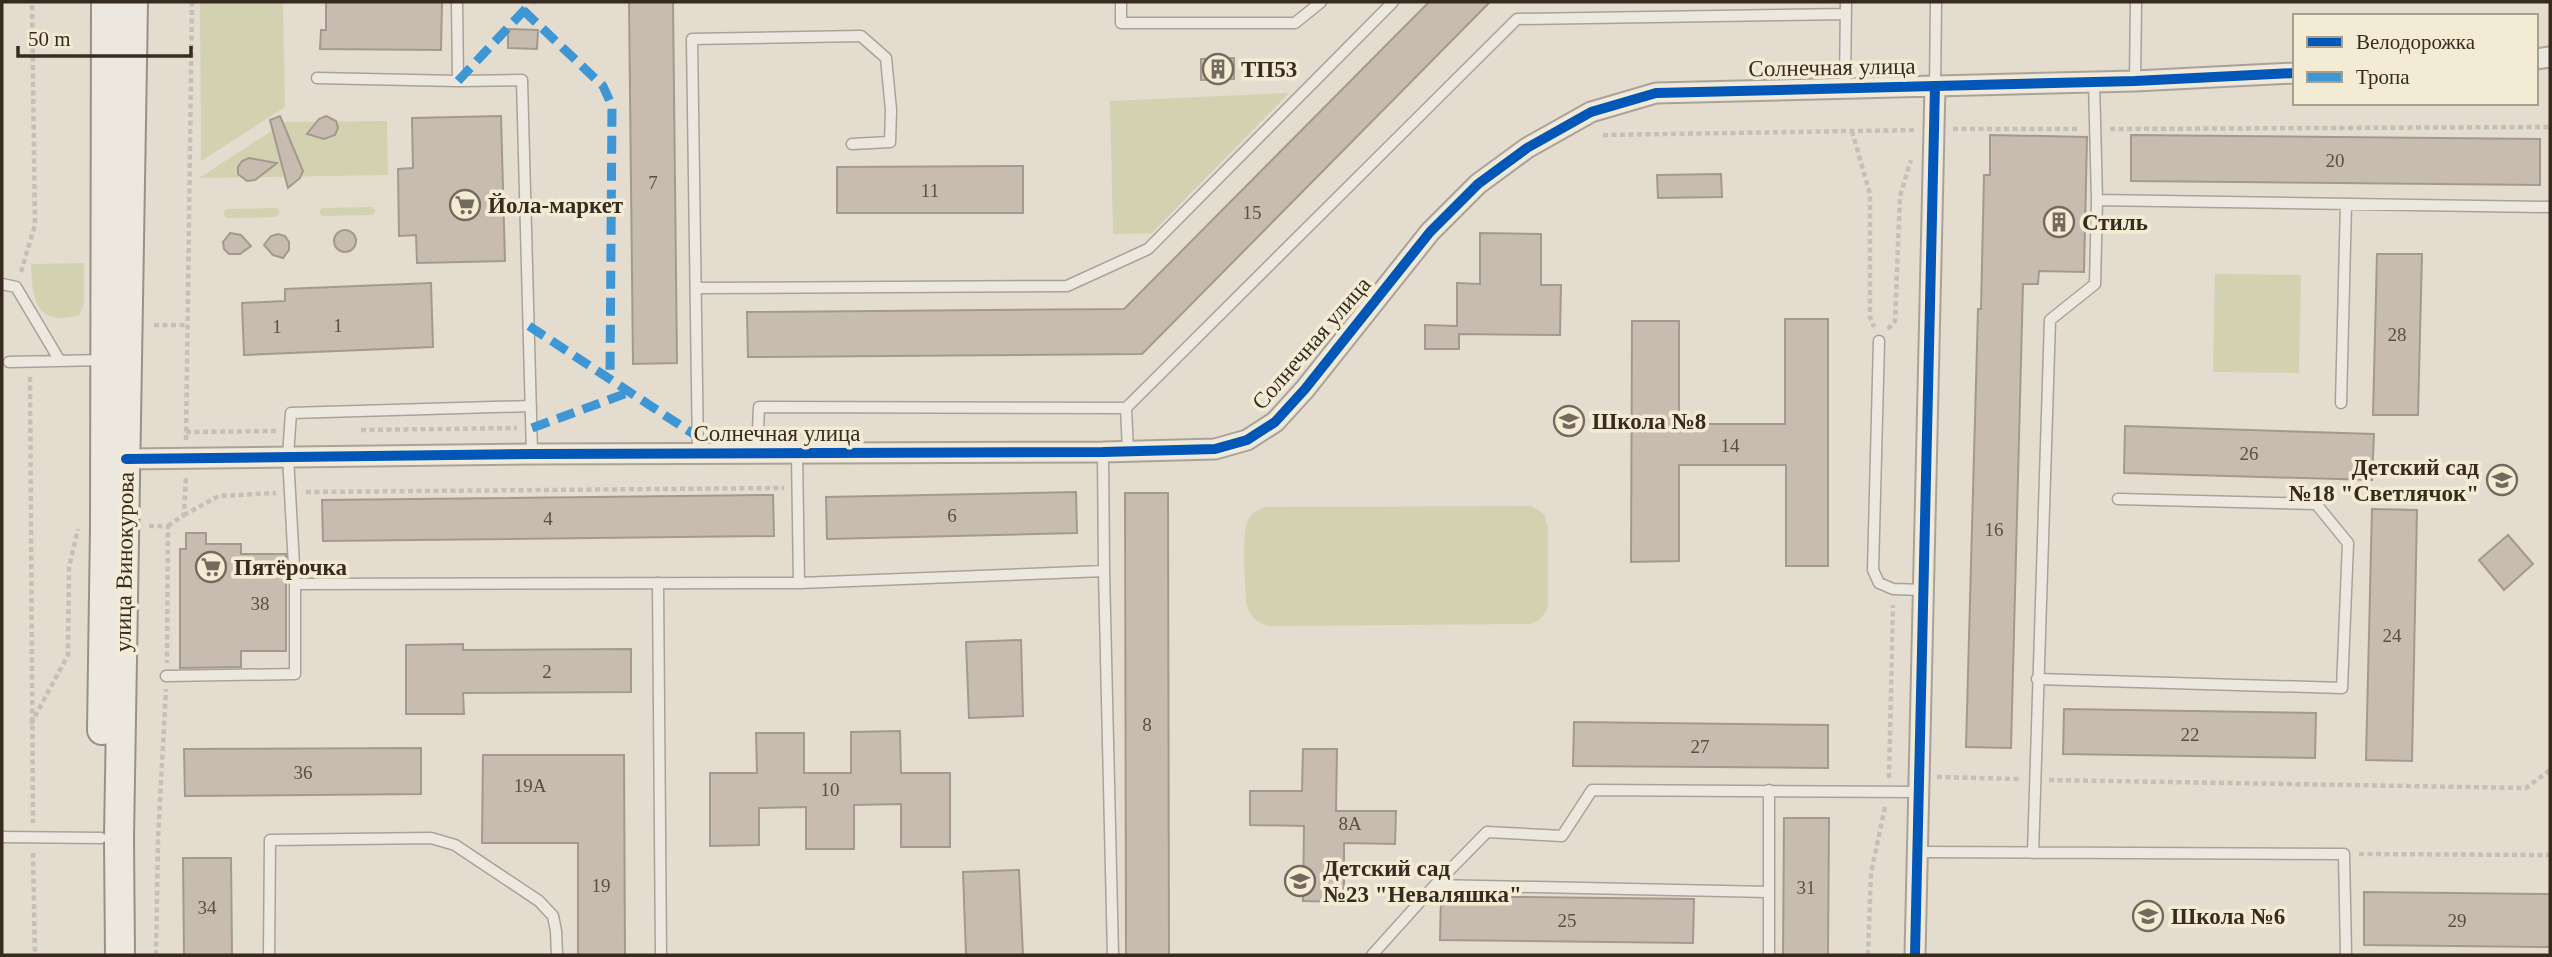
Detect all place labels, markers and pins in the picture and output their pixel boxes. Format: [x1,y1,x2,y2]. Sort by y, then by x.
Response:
building icon: ТП53 [1201,52,1235,86]
place label: ТП53 [1241,57,1297,82]
supermarket icon: Йола-маркет [448,188,482,222]
place label: Йола-маркет [488,193,624,218]
building icon: Стиль [2042,205,2076,239]
place label: Стиль [2082,210,2148,235]
school or university icon: Школа №8 [1552,404,1586,438]
place label: Школа №8 [1592,409,1706,434]
place label: Детский сад №18 "Светлячок" [2289,455,2479,506]
school or university icon: Детский сад №18 "Светлячок" [2485,463,2519,497]
supermarket icon: Пятёрочка [194,550,228,584]
place label: Пятёрочка [234,555,347,580]
place label: Детский сад №23 "Неваляшка" [1323,856,1522,907]
school or university icon: Детский сад №23 "Неваляшка" [1283,864,1317,898]
school or university icon: Школа №6 [2131,899,2165,933]
place label: Школа №6 [2171,904,2285,929]

